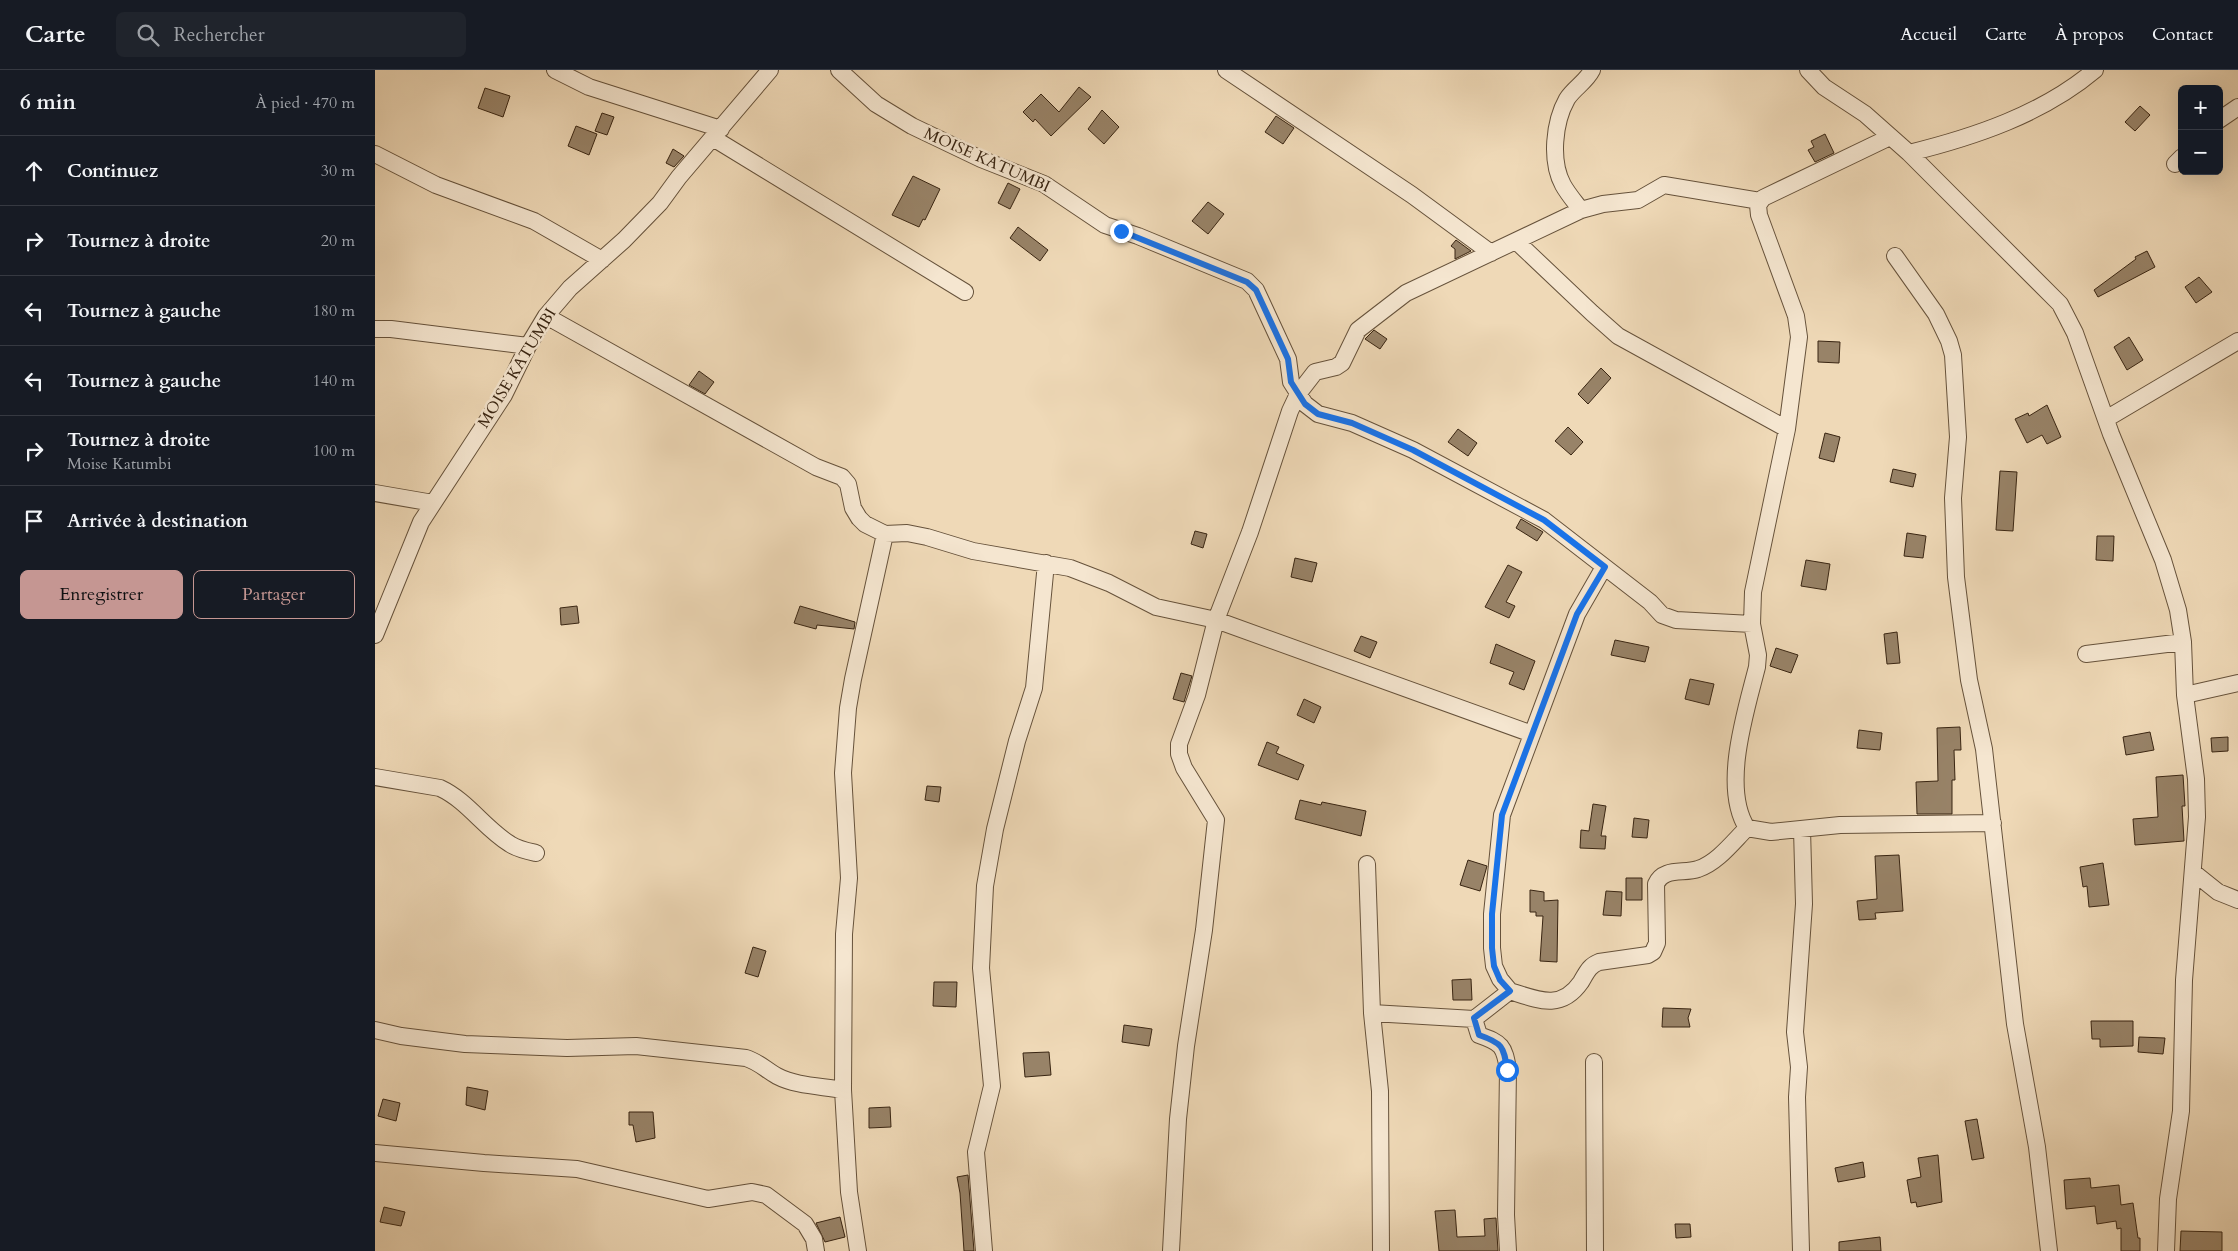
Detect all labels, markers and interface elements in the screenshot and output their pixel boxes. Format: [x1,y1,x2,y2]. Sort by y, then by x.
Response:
search box [116,12,466,57]
text: Carte [25,18,86,51]
icon: search [134,21,162,49]
text: Rechercher [174,22,265,48]
text: Accueil [1900,22,1957,47]
text: Carte [1985,22,2027,47]
text: À propos [2055,22,2124,47]
text: Contact [2152,22,2213,47]
map controls [2178,85,2223,175]
button: + [2178,85,2223,130]
text: 6 min [20,88,76,117]
text: À pied · 470 m [255,92,355,114]
street label: MOISE KATUMBI [920,122,1054,198]
button: − [2178,130,2223,175]
icon: ahead [20,157,48,185]
text: Continuez [67,158,158,184]
text: 30 m [321,160,355,182]
route end [1110,220,1133,243]
icon: right [20,227,48,255]
text: Tournez à droite [67,228,210,254]
text: 20 m [321,230,355,252]
icon: left [20,297,48,325]
text: Tournez à gauche [67,298,221,324]
text: 180 m [313,300,355,322]
street label: MOISE KATUMBI [473,304,561,432]
icon: left [20,367,48,395]
text: Tournez à gauche [67,368,221,394]
text: 140 m [313,370,355,392]
text: Tournez à droite [67,427,210,453]
icon: right [20,437,48,465]
text: 100 m [313,440,355,462]
text: Moise Katumbi [67,453,171,475]
icon: arrive [20,507,48,535]
text: Arrivée à destination [67,508,248,534]
button: Enregistrer [20,570,183,619]
button: Partager [193,570,355,619]
route start [1496,1059,1519,1082]

